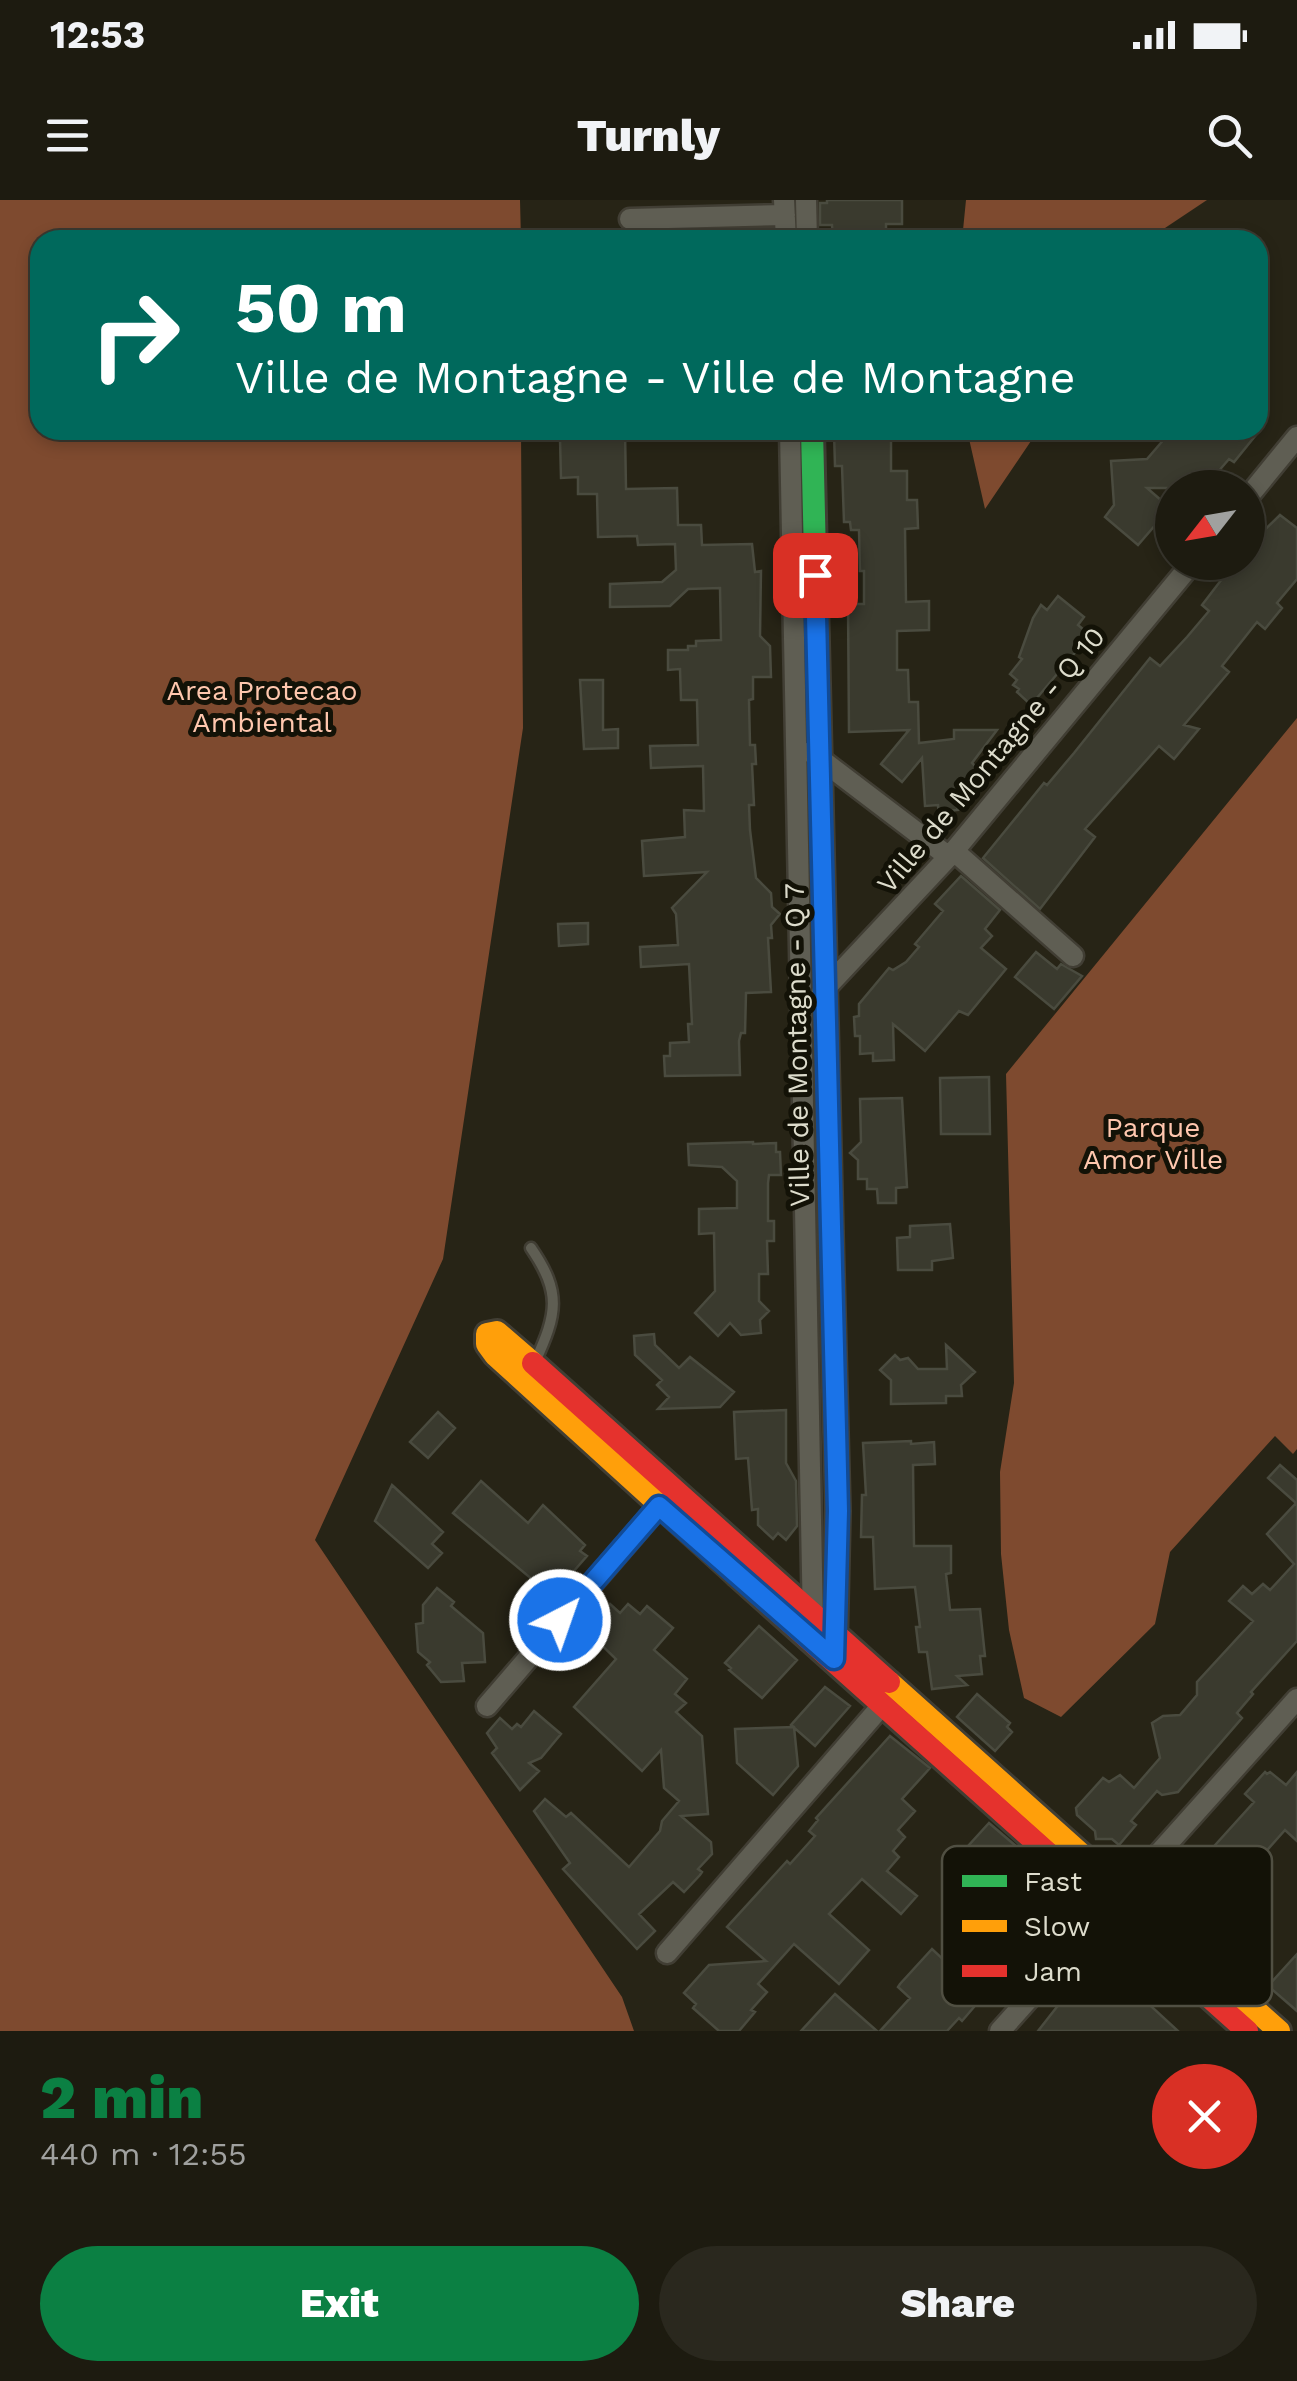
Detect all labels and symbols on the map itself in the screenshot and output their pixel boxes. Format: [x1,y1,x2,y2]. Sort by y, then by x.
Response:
north arrow [1155,470,1265,580]
pin [773,533,858,618]
street label: Ville de Montagne - Q 10 [870,620,1112,900]
park label: Area Protecao Ambiental [166,674,358,739]
street label: Ville de Montagne - Q 7 [778,883,816,1207]
park label: Parque Amor Ville [1083,1111,1223,1176]
position arrow [508,1568,612,1672]
legend [942,1846,1272,2006]
text: Fast [1024,1865,1082,1898]
text: Slow [1024,1910,1090,1943]
text: Jam [1024,1955,1082,1988]

